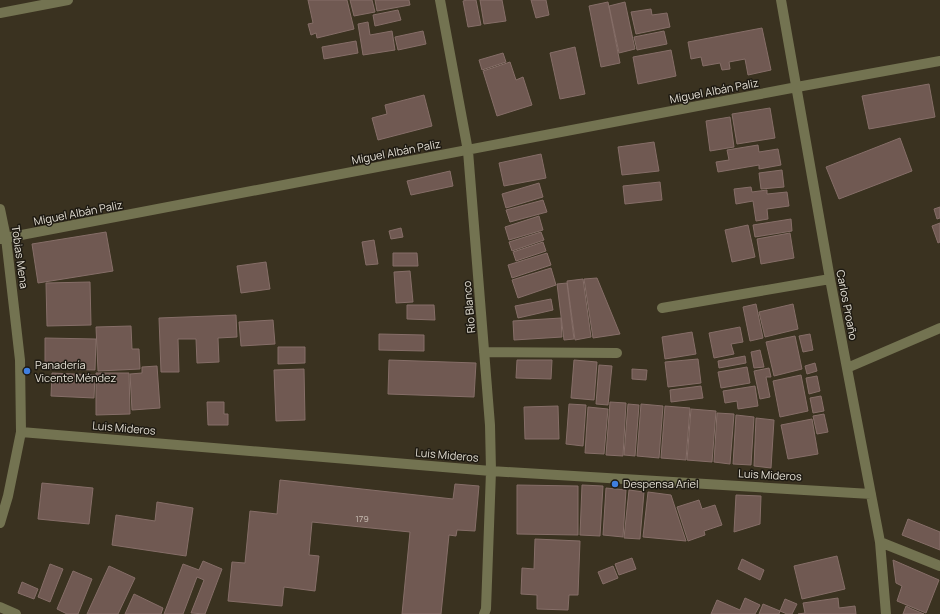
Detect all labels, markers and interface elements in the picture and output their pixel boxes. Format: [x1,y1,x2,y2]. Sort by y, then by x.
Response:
street label: Miguel Albán Paliz [668,74,760,106]
street label: Miguel Albán Paliz [350,135,442,167]
street label: Miguel Albán Paliz [32,196,124,228]
street label: Tobias Mena [9,224,32,289]
street label: Carlos Proaño [833,269,862,342]
street label: Río Blanco [459,280,478,334]
place label: Panadería Vicente Méndez [35,357,116,385]
marker: Panadería Vicente Méndez [22,366,32,376]
street label: Luis Mideros [92,417,157,438]
street label: Luis Mideros [415,444,480,465]
street label: Luis Mideros [738,465,802,484]
place label: Despensa Ariel [623,476,699,491]
marker: Despensa Ariel [610,479,620,489]
house number: 179 [355,512,369,525]

